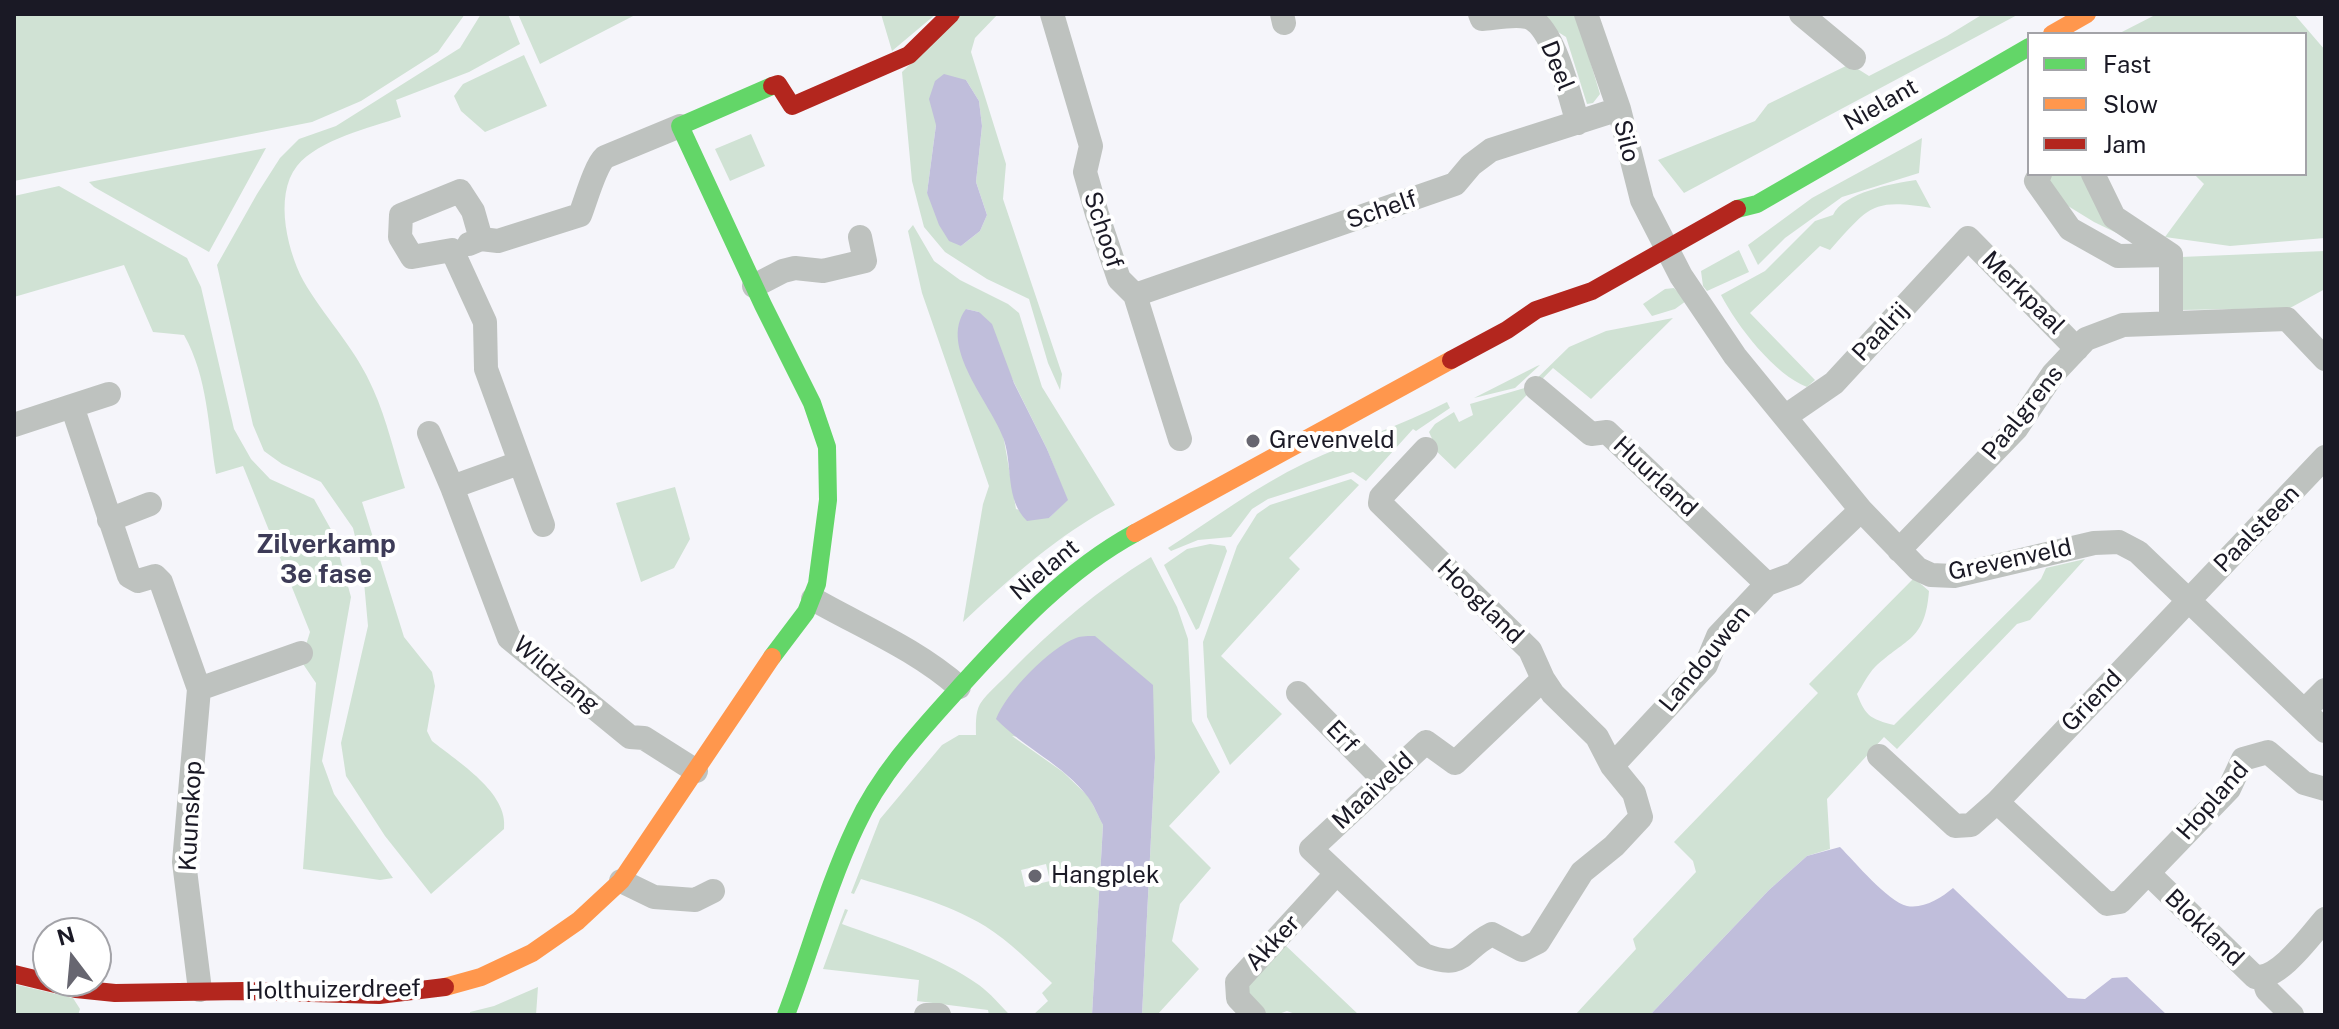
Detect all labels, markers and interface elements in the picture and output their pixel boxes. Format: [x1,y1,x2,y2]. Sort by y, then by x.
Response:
legend [2027,32,2307,176]
street label: Deel [1534,37,1580,95]
text: Fast [2103,50,2151,78]
street label: Nielant [1839,72,1923,138]
text: Slow [2103,90,2158,118]
street label: Silo [1607,117,1645,165]
text: Jam [2103,130,2146,158]
street label: Schelf [1343,185,1421,235]
street label: Schoof [1077,188,1129,272]
street label: Merkpaal [1976,246,2070,340]
street label: Paalrij [1846,296,1916,368]
street label: Paalgrens [1976,360,2070,466]
place label: Grevenveld [1269,427,1394,455]
street label: Huurland [1607,431,1703,523]
marker: Grevenveld [1244,432,1262,450]
street label: Paalsteen [2208,479,2306,579]
district label: Zilverkamp 3e fase [256,529,396,590]
street label: Nielant [1005,533,1085,607]
street label: Grevenveld [1946,533,2074,587]
street label: Hoogland [1431,554,1529,650]
street label: Landouwen [1653,600,1757,718]
street label: Wildzang [507,631,605,719]
street label: Griend [2056,664,2128,738]
street label: Erf [1320,715,1364,759]
street label: Maaiveld [1327,746,1419,836]
street label: Hopland [2171,756,2255,846]
street label: Kuunskop [174,760,208,872]
place label: Hangplek [1051,862,1159,890]
marker: Hangplek [1026,867,1044,885]
street label: Blokland [2159,883,2249,973]
street label: Akker [1240,909,1306,977]
north arrow [32,917,112,997]
text: N [54,921,78,951]
street label: Holthuizerdreef [245,974,421,1006]

